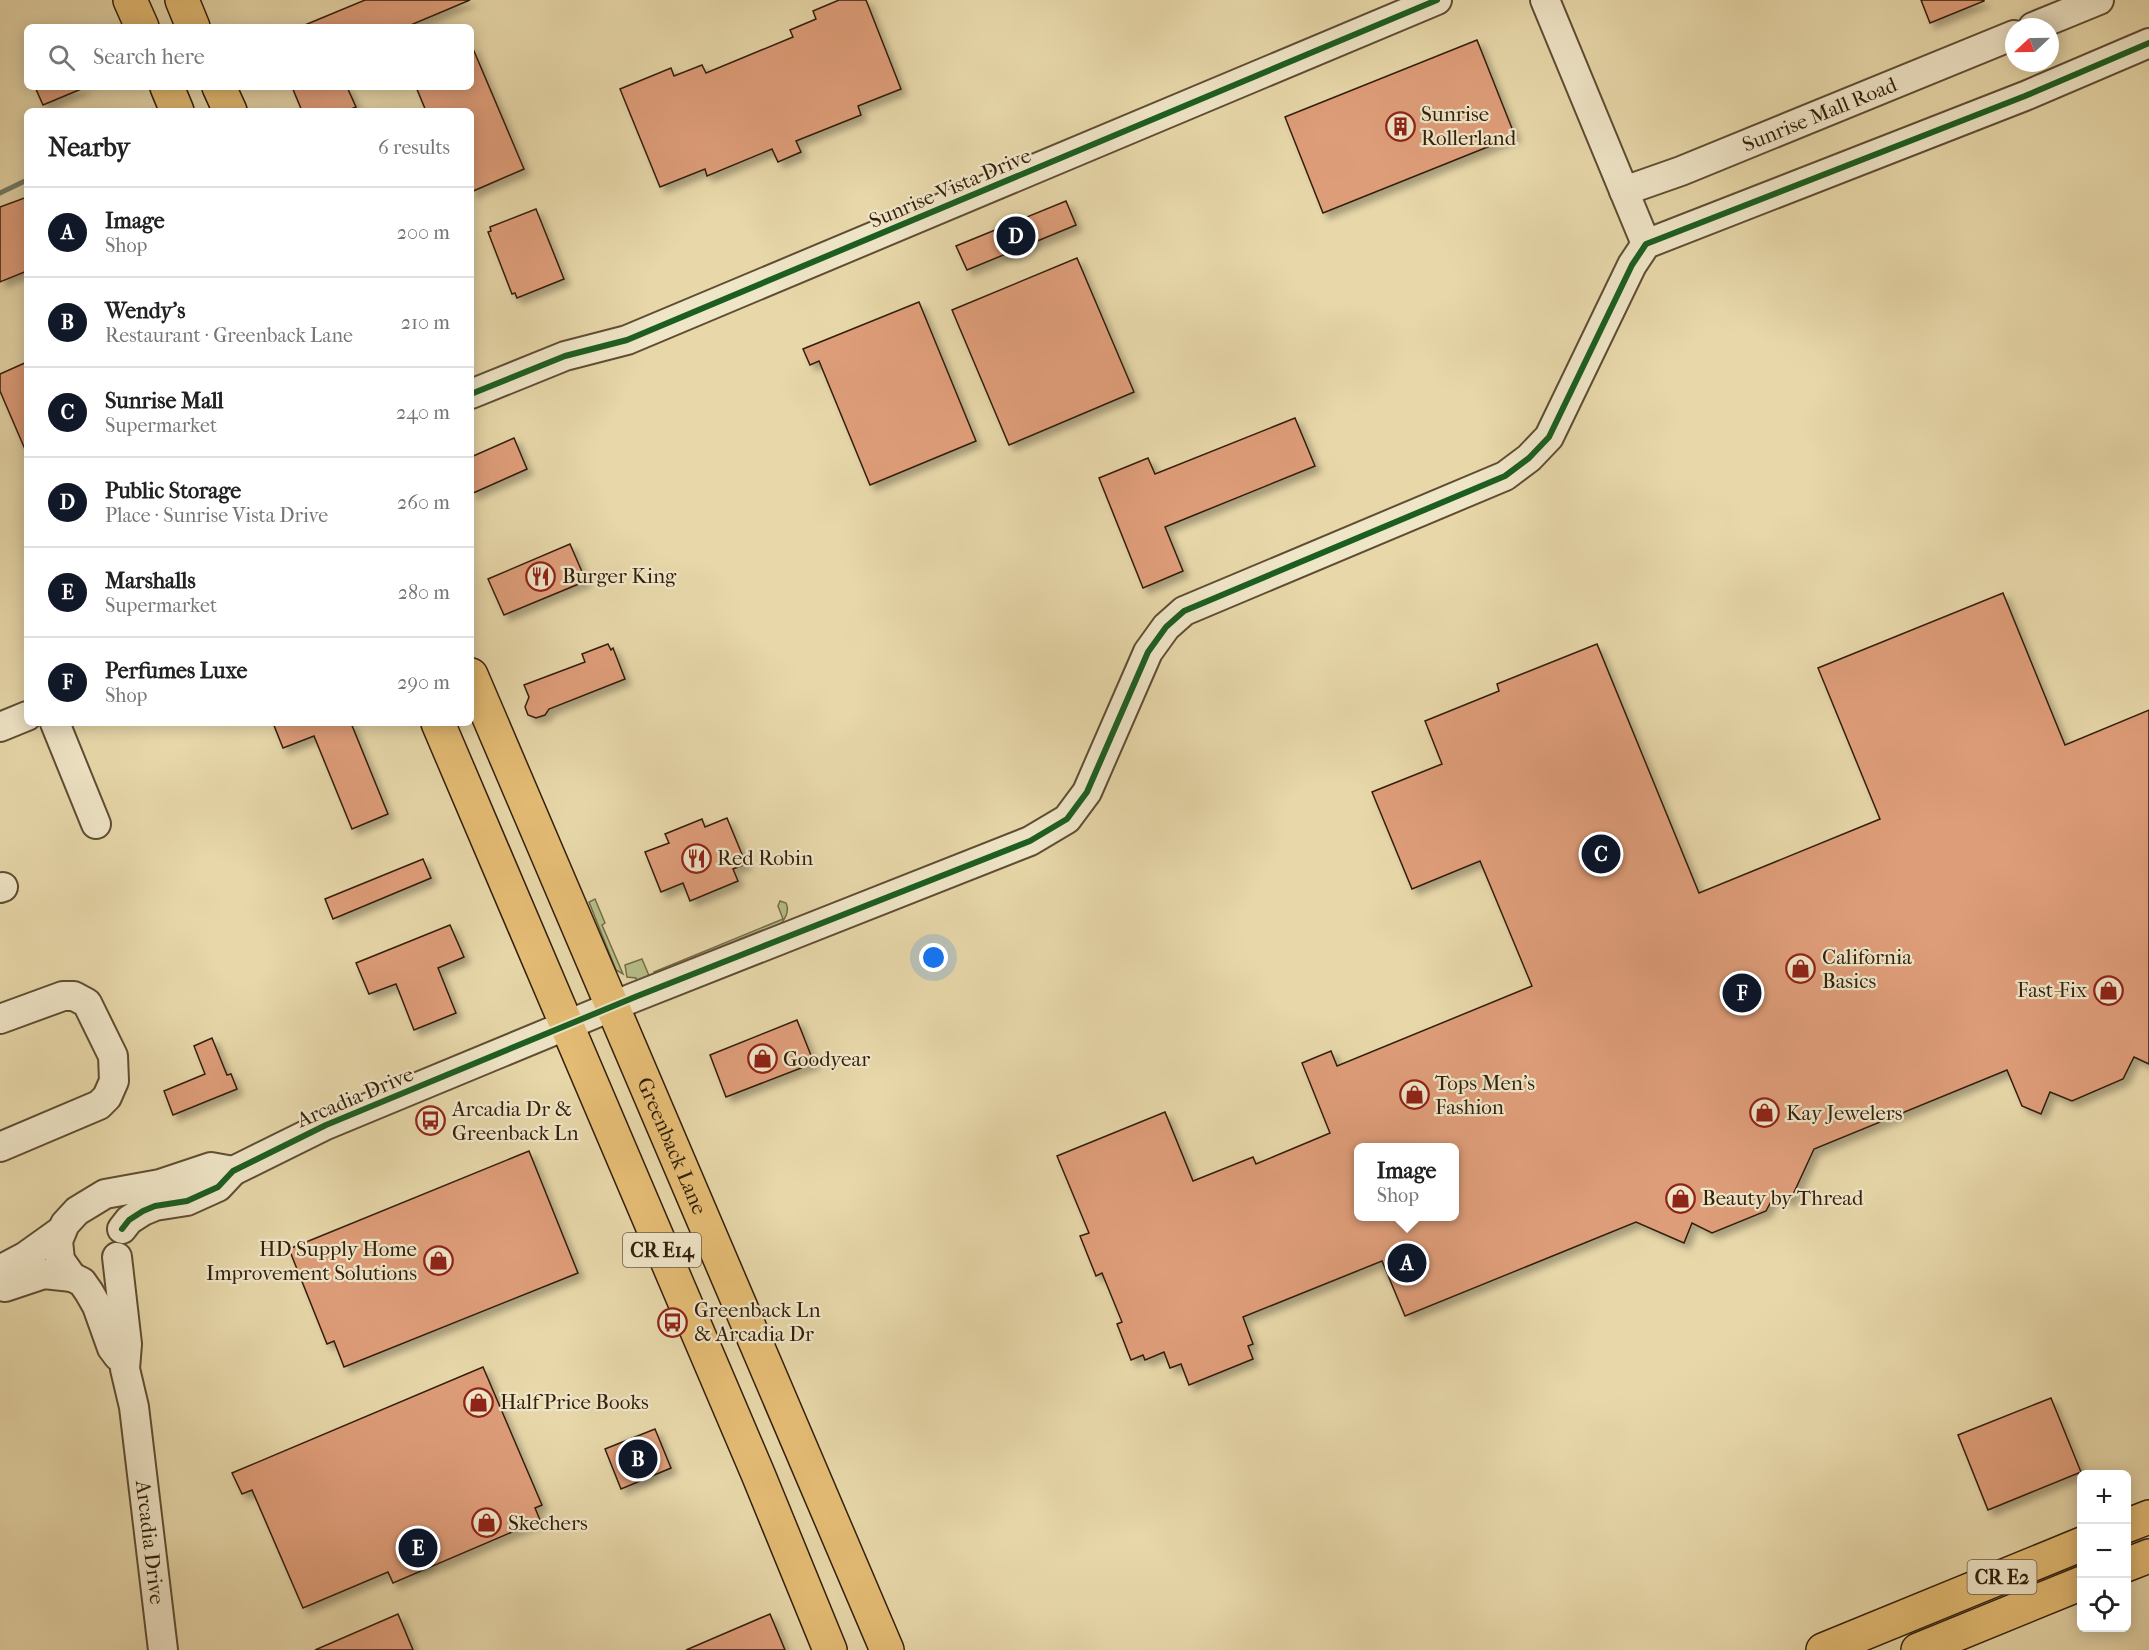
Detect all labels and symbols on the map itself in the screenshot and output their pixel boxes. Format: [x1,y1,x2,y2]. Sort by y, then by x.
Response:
north arrow [2005,18,2059,72]
street label: Sunrise Mall Road [1739,72,1901,157]
place label: Sunrise Rollerland [1421,102,1517,150]
building icon: Sunrise Rollerland [1384,110,1416,142]
street label: Sunrise Vista Drive [866,143,1034,233]
pin: D [996,214,1036,258]
restaurant icon: Burger King [525,560,557,592]
place label: Burger King [562,564,677,588]
pin: C [1582,832,1620,876]
restaurant icon: Red Robin [680,842,712,874]
place label: Red Robin [717,846,813,870]
your location [919,943,948,972]
place label: California Basics [1822,945,1912,993]
shop icon: California Basics [1785,953,1817,985]
pin: F [1722,970,1762,1016]
shop icon: Fast-Fix [2092,974,2124,1006]
place label: Fast-Fix [2017,978,2087,1002]
shop icon: Goodyear [746,1043,778,1075]
place label: Goodyear [783,1047,870,1071]
street label: Arcadia Drive [292,1062,417,1133]
place label: Tops Men's Fashion [1435,1071,1535,1119]
street label: Greenback Lane [632,1074,712,1218]
shop icon: Tops Men's Fashion [1398,1079,1430,1111]
place label: Arcadia Dr & Greenback Ln [451,1097,579,1145]
shop icon: Kay Jewelers [1749,1097,1781,1129]
place label: Kay Jewelers [1786,1101,1903,1125]
bus stop icon: Arcadia Dr & Greenback Ln [415,1105,447,1137]
shop icon: Beauty by Thread [1665,1182,1697,1214]
place label: Beauty by Thread [1702,1186,1864,1210]
road number: CR E14 [623,1233,701,1267]
place label: HD Supply Home Improvement Solutions [206,1237,417,1285]
pin: A [1388,1240,1426,1286]
shop icon: HD Supply Home Improvement Solutions [422,1245,454,1277]
place label: Greenback Ln & Arcadia Dr [694,1298,821,1346]
bus stop icon: Greenback Ln & Arcadia Dr [657,1306,689,1338]
shop icon: Half Price Books [463,1386,495,1418]
place label: Half Price Books [500,1390,649,1414]
pin: B [618,1436,658,1482]
street label: Arcadia Drive [131,1478,169,1606]
shop icon: Skechers [471,1507,503,1539]
place label: Skechers [508,1511,588,1535]
pin: E [398,1526,438,1570]
road number: CR E2 [1968,1560,2036,1594]

